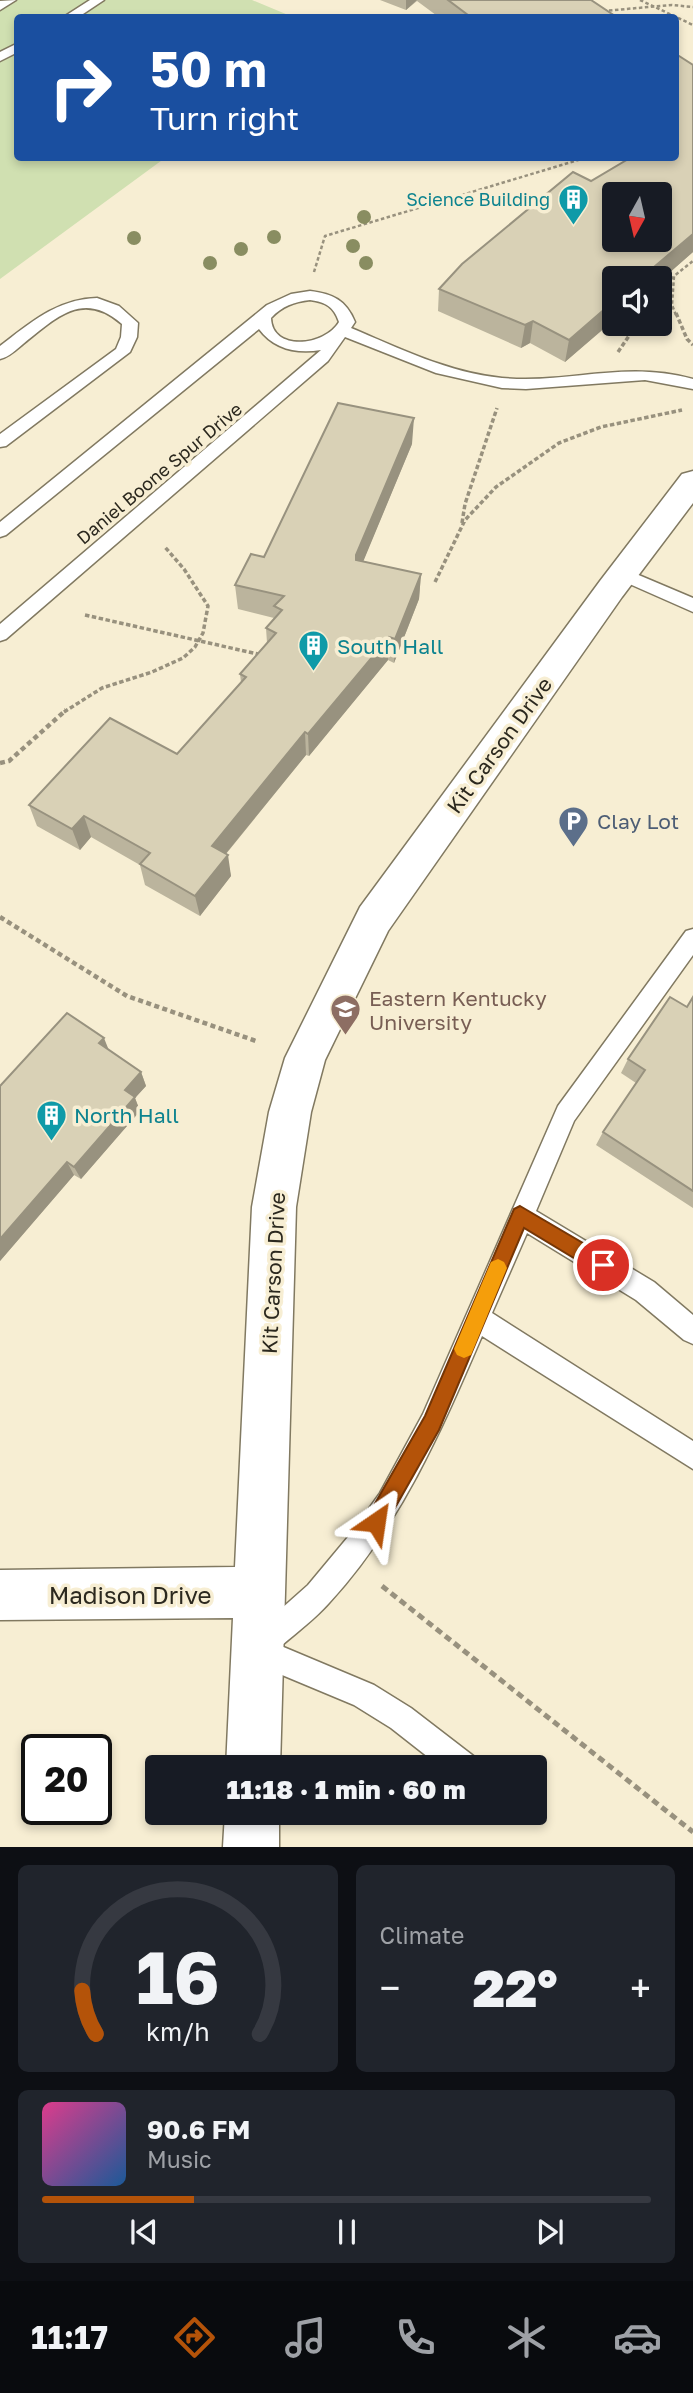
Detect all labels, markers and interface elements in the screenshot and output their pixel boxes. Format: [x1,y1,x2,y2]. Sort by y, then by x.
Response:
text: 50 m [150,39,267,98]
icon: right [35,42,126,133]
text: Turn right [150,99,299,137]
building icon: Science Building [556,182,590,226]
north arrow [602,182,672,252]
map controls [602,182,672,336]
place label: Science Building [406,188,550,210]
button: sound [602,266,672,336]
street label: Daniel Boone Spur Drive [72,398,246,548]
building icon: South Hall [297,629,331,673]
place label: South Hall [337,633,444,659]
street label: Kit Carson Drive [441,672,557,818]
parking icon: Clay Lot [557,804,591,848]
place label: Clay Lot [597,808,679,834]
place label: Eastern Kentucky University [369,985,547,1035]
school or university icon: Eastern Kentucky University [329,993,363,1037]
building icon: North Hall [34,1098,68,1142]
place label: North Hall [74,1102,179,1128]
street label: Kit Carson Drive [256,1191,290,1355]
pin [573,1235,633,1295]
icon: arrive [584,1246,622,1284]
position arrow [339,1485,413,1559]
street label: Madison Drive [49,1580,211,1609]
speed limit sign: 20 [21,1734,112,1825]
text: 11:18 · 1 min · 60 m [226,1774,466,1805]
text: Climate [380,1921,464,1949]
text: 16 [136,1934,220,2021]
text: 22° [473,1956,558,2018]
text: − [380,1965,400,2010]
text: + [630,1965,651,2010]
text: km/h [146,2016,210,2047]
text: 90.6 FM [147,2114,250,2145]
text: Music [147,2145,212,2173]
icon: previous [125,2213,163,2251]
icon: pause [328,2213,366,2251]
icon: next [531,2213,569,2251]
icon: directions [170,2313,219,2362]
icon: music [281,2313,330,2362]
icon: phone [391,2313,440,2362]
icon: climate [502,2313,551,2362]
icon: car [613,2313,662,2362]
text: 11:17 [31,2318,108,2356]

